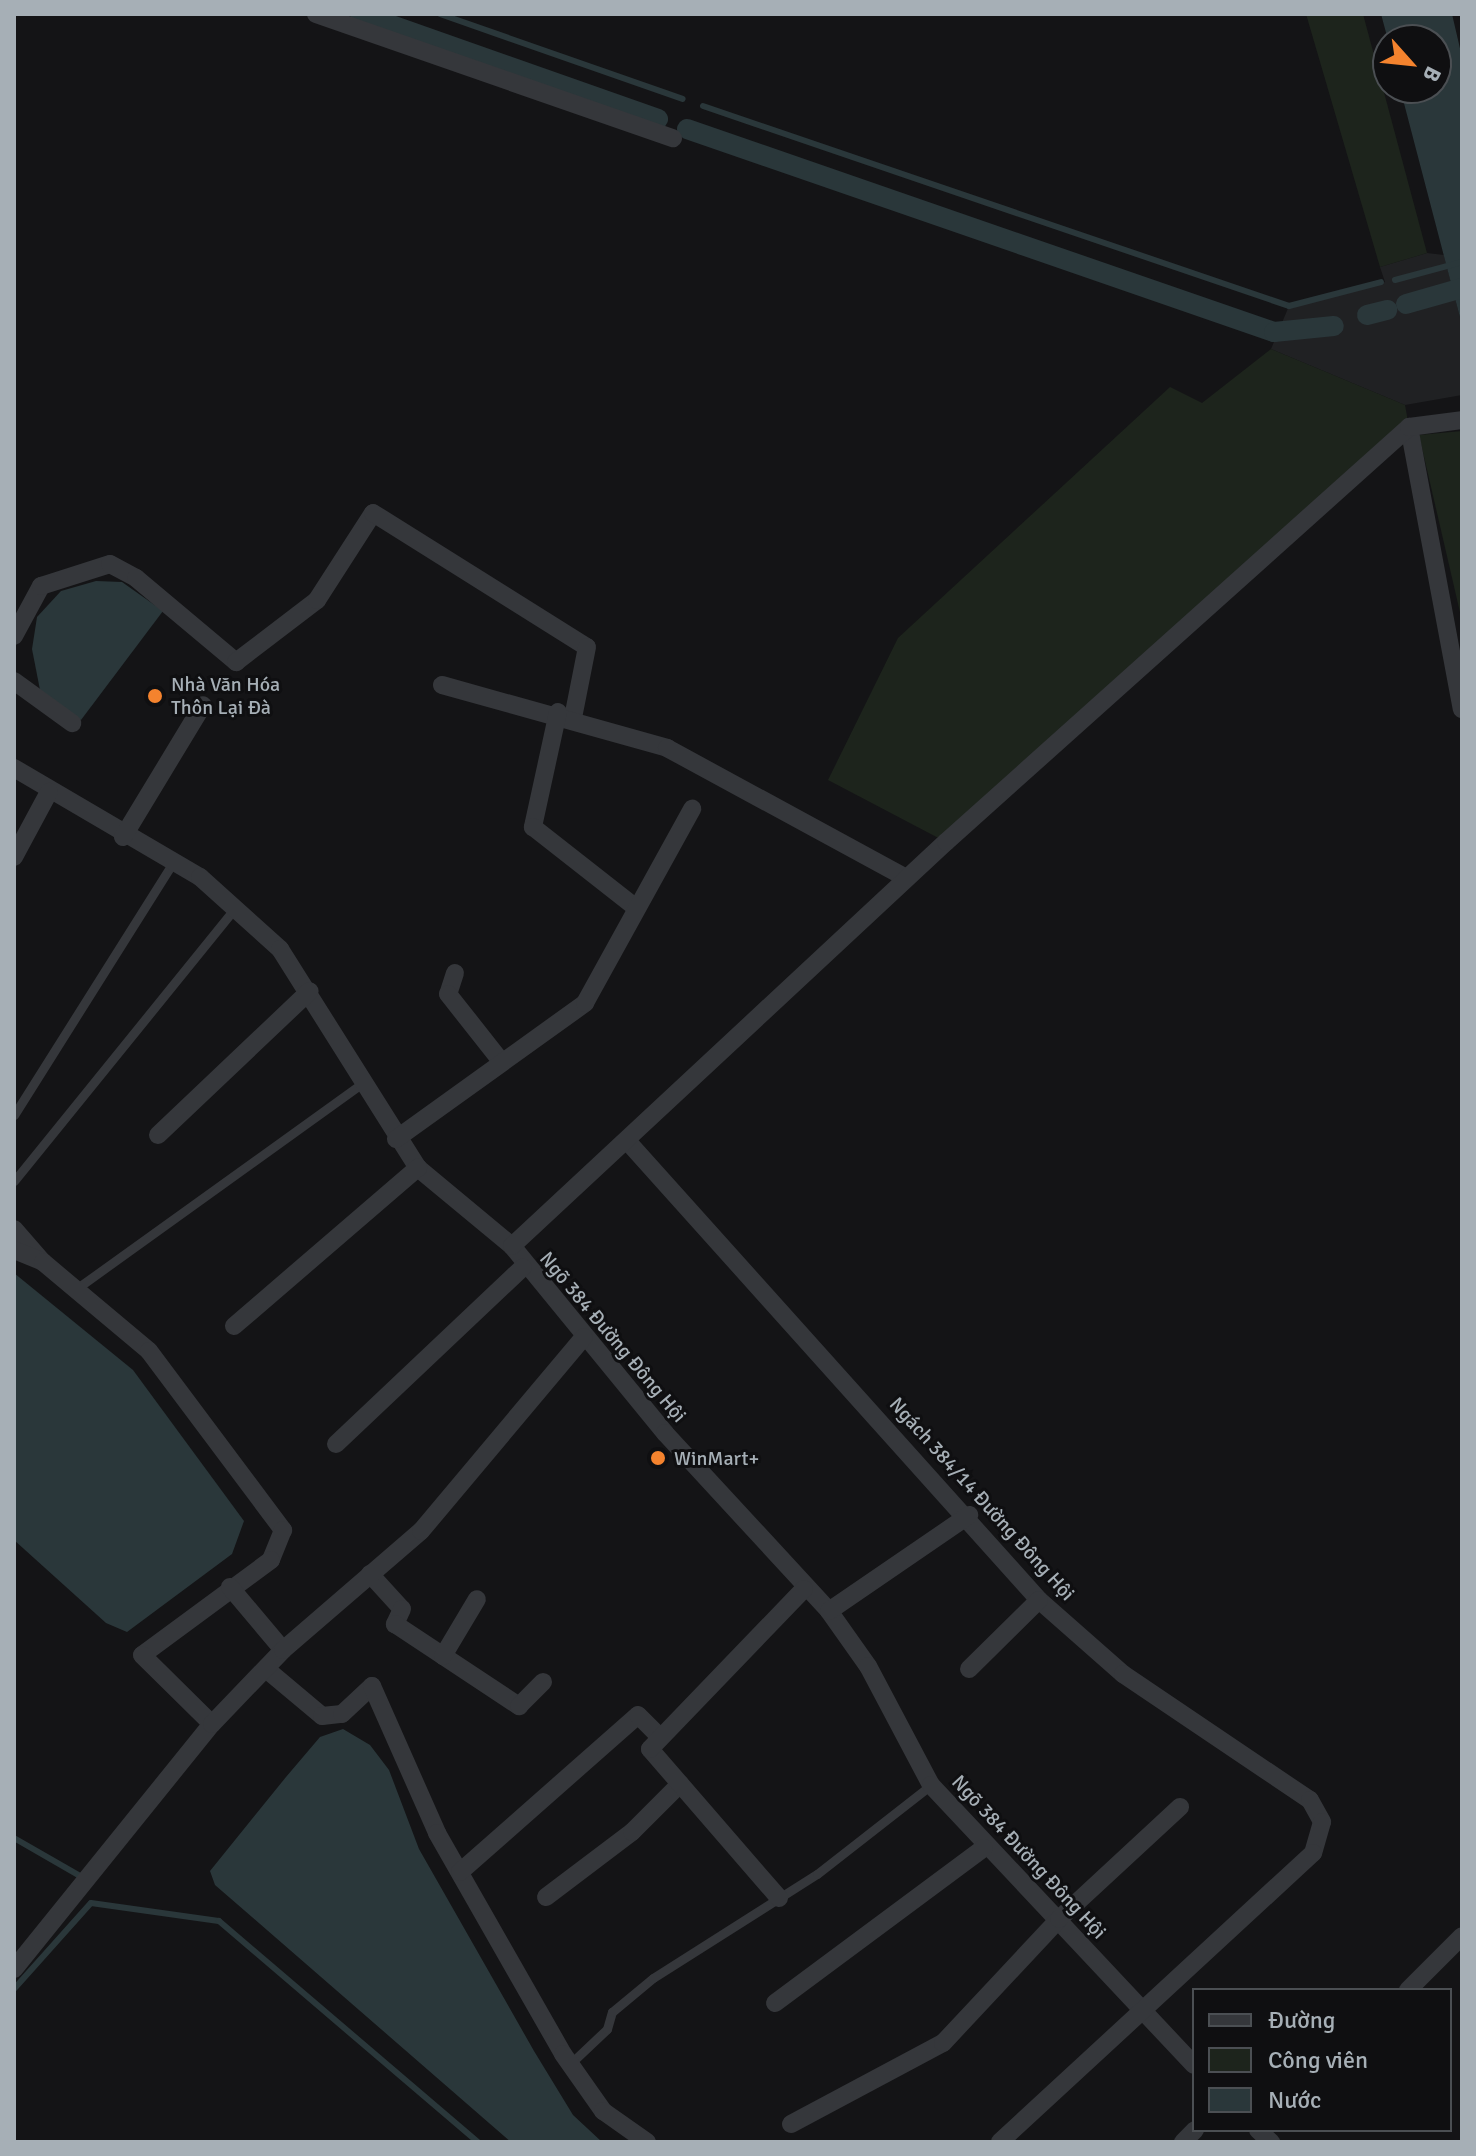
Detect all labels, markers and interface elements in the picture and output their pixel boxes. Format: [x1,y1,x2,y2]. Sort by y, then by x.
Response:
north arrow [1372,24,1452,104]
text: B [1417,62,1447,86]
place label: Nhà Văn Hóa Thôn Lại Đà [171,672,280,719]
marker: Nhà Văn Hóa Thôn Lại Đà [146,687,164,705]
street label: Ngõ 384 Đường Đông Hội [535,1247,691,1427]
street label: Ngách 384/14 Đường Đông Hội [884,1392,1080,1606]
place label: WinMart+ [674,1446,759,1470]
marker: WinMart+ [649,1449,667,1467]
street label: Ngõ 384 Đường Đông Hội [947,1770,1111,1944]
legend [1192,1988,1452,2132]
text: Đường [1268,2005,1335,2035]
text: Công viên [1268,2045,1368,2075]
text: Nước [1268,2085,1321,2115]

